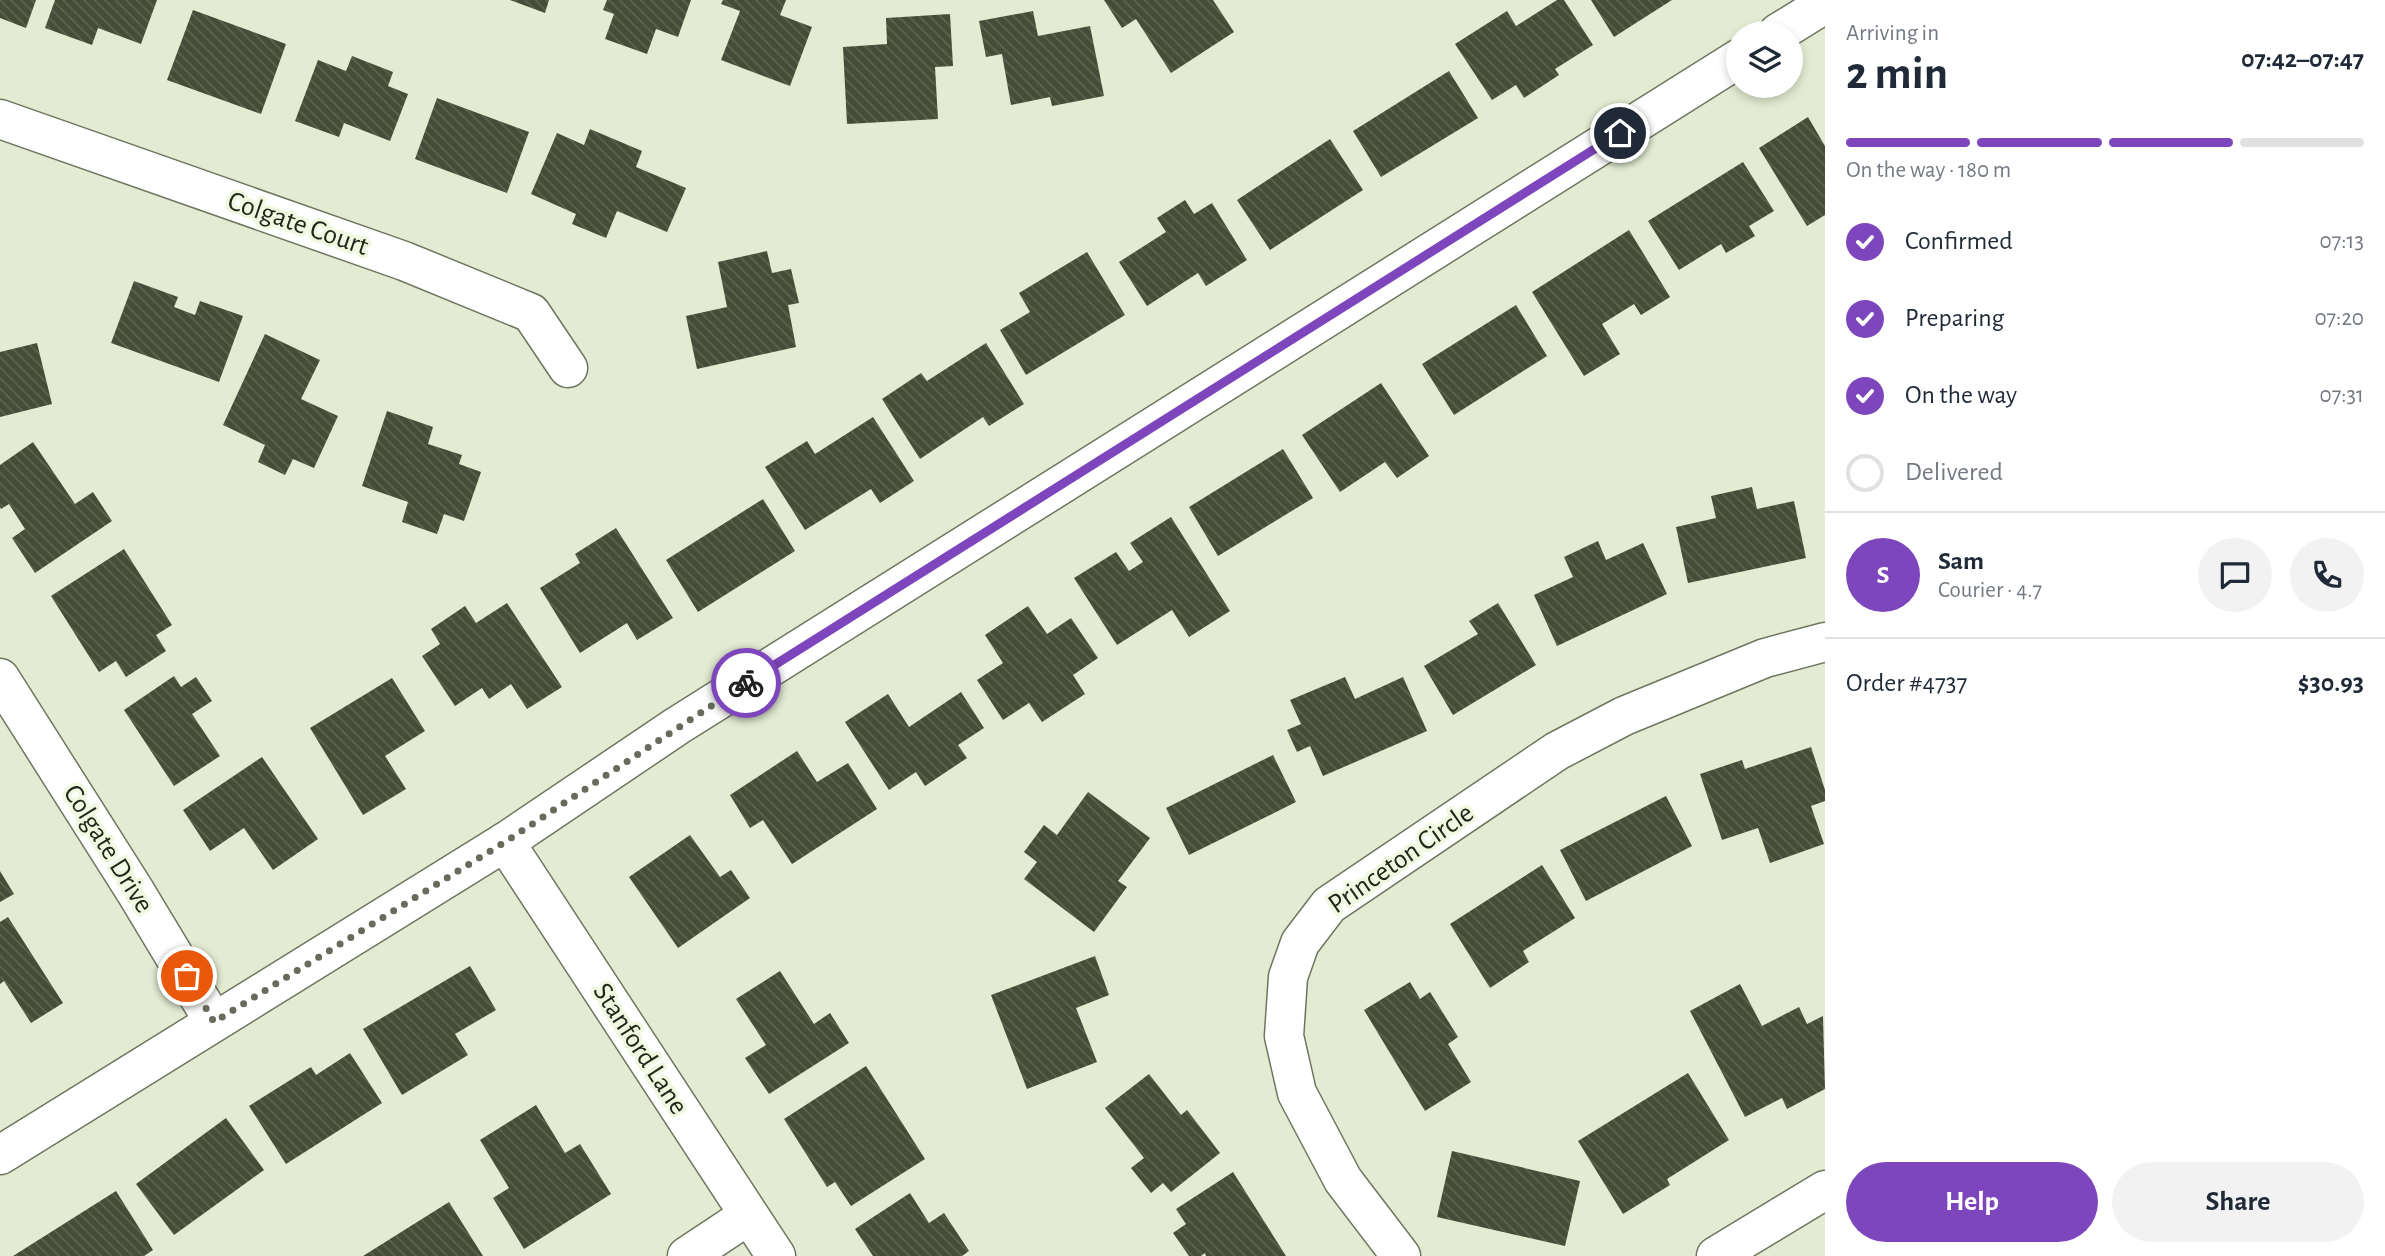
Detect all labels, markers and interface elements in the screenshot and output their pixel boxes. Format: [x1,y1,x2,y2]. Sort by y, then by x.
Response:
map controls [1726,21,1803,98]
button: layers [1726,21,1803,98]
text: Arriving in [1846,22,1939,45]
text: 07:42–07:47 [2241,46,2364,72]
text: 2 min [1846,51,1948,97]
pin [1590,103,1650,163]
icon: home [1601,114,1639,152]
text: On the way · 180 m [1846,159,2011,182]
street label: Colgate Court [224,187,372,261]
icon: check [1846,223,1884,261]
text: Confirmed [1905,228,2013,254]
text: 07:13 [2320,230,2364,253]
icon: check [1846,300,1884,338]
text: Preparing [1905,305,2004,331]
text: 07:20 [2314,307,2364,330]
icon: check [1846,377,1884,415]
text: On the way [1905,382,2017,408]
text: 07:31 [2320,384,2364,407]
text: Delivered [1905,459,2003,485]
button: chat [2198,538,2272,612]
button: phone [2290,538,2364,612]
text: Sam [1938,548,1984,574]
text: S [1877,562,1889,588]
text: Courier · 4.7 [1938,579,2042,602]
courier [711,648,781,718]
icon: bike [727,664,765,702]
text: Order #4737 [1846,670,1967,696]
text: $30.93 [2298,670,2364,696]
street label: Colgate Drive [58,780,158,918]
street label: Princeton Circle [1323,799,1479,919]
pin [157,946,217,1006]
icon: bag [168,957,206,995]
street label: Stanford Lane [587,978,693,1120]
button: Help [1846,1162,2098,1242]
button: Share [2112,1162,2364,1242]

